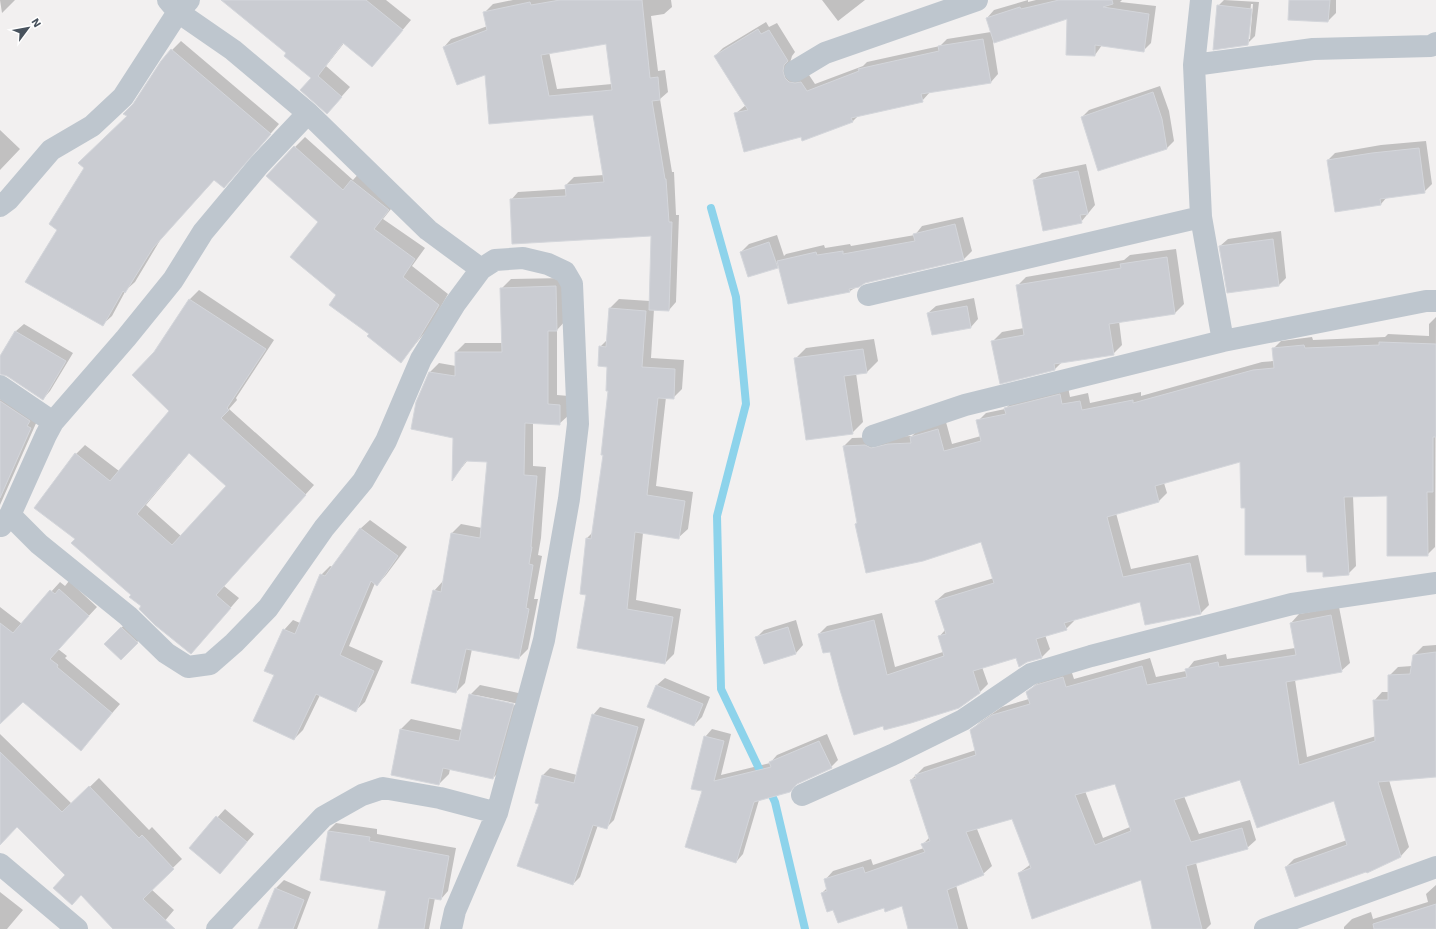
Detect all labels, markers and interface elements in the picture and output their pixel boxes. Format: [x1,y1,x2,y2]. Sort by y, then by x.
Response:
north arrow [8,8,48,48]
text: N [28,16,44,30]

